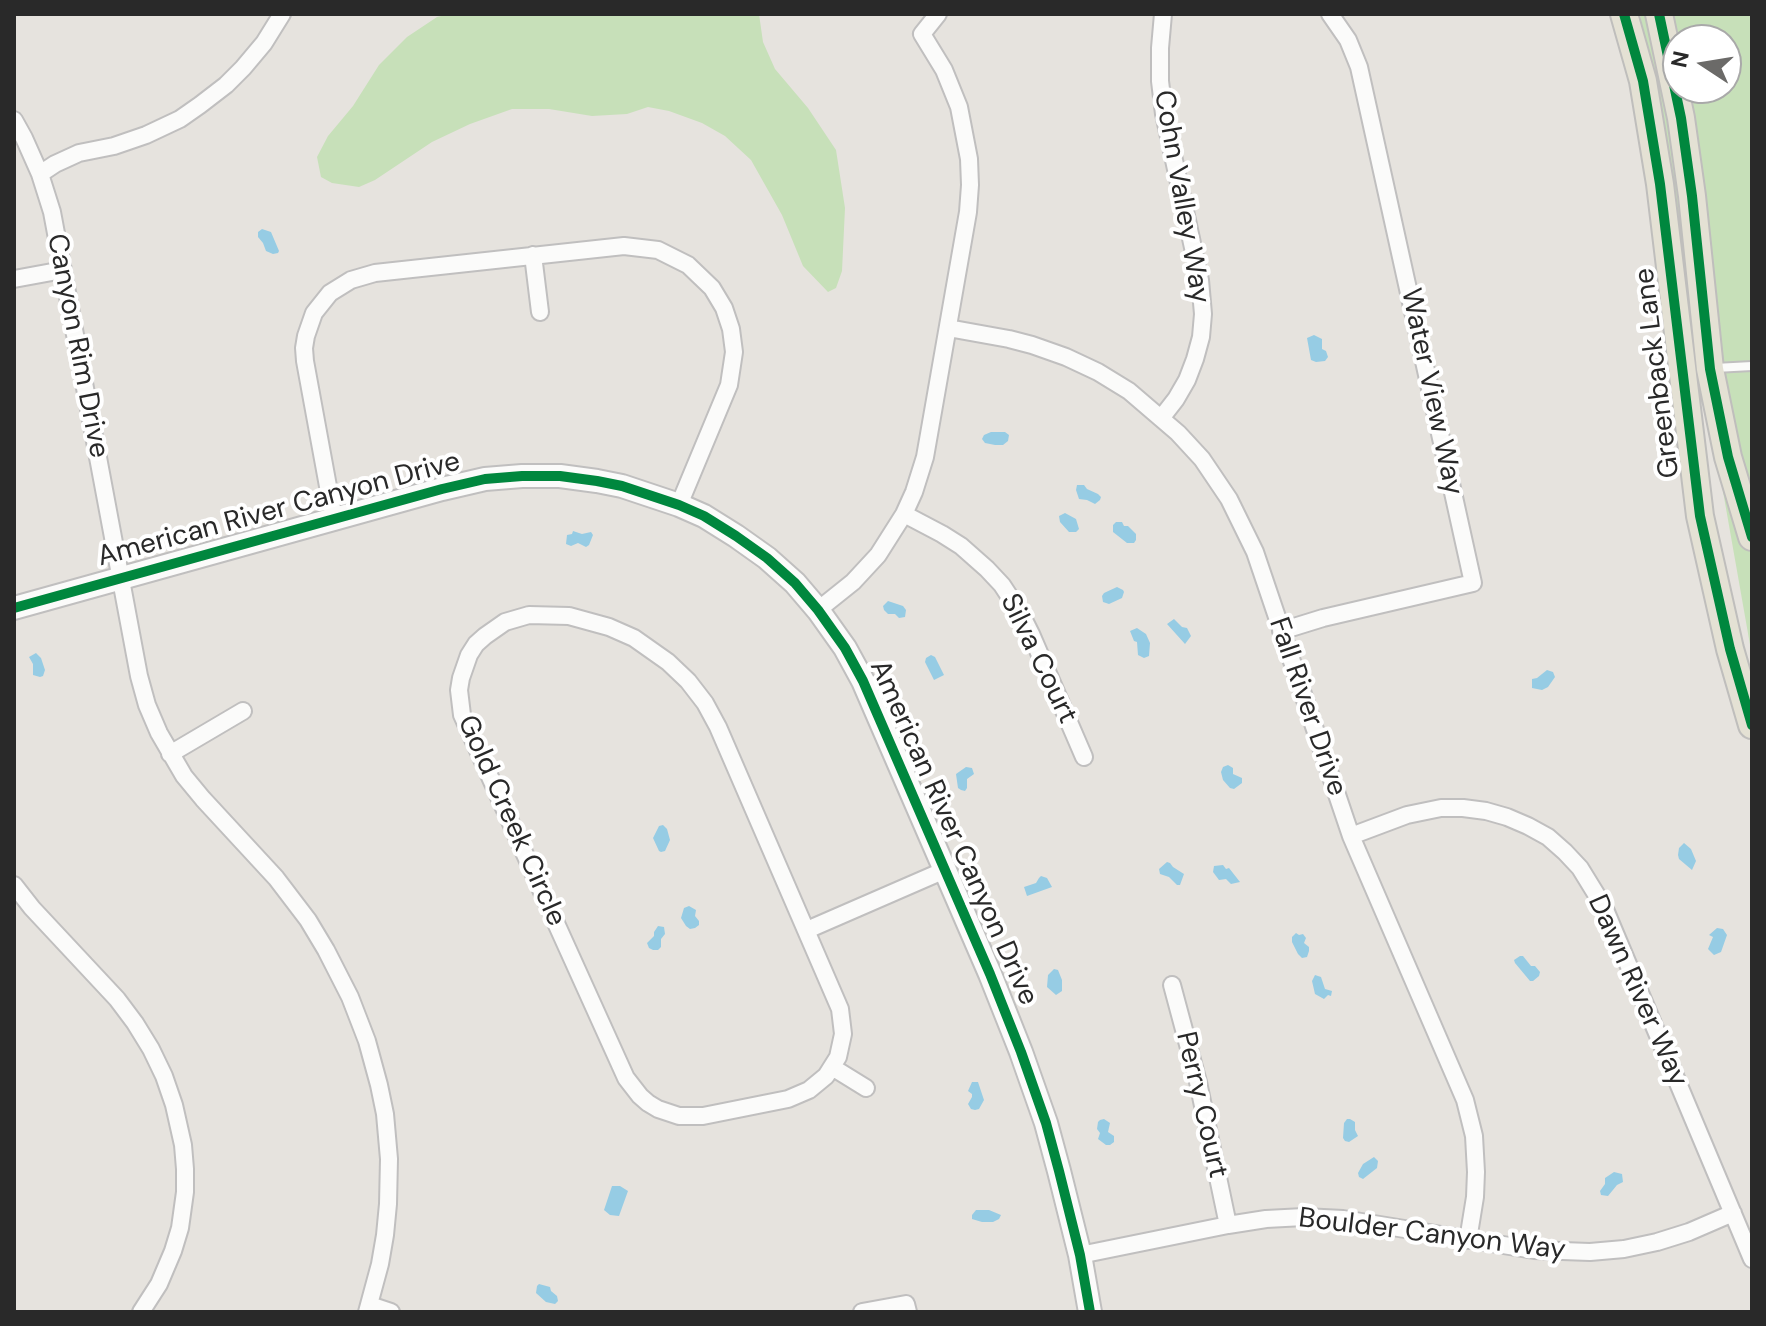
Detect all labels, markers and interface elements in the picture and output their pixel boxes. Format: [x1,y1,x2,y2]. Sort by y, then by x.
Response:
north arrow [1662,24,1742,104]
text: N [1664,48,1696,70]
street label: Cohn Valley Way [1146,88,1216,306]
street label: Canyon Rim Drive [39,231,115,461]
street label: Greenback Lane [1628,266,1688,480]
street label: Water View Way [1393,286,1469,498]
street label: American River Canyon Drive [94,445,464,575]
street label: Silva Court [992,589,1084,729]
street label: Fall River Drive [1261,613,1353,801]
street label: American River Canyon Drive [862,655,1044,1011]
street label: Gold Creek Circle [449,710,573,932]
street label: Dawn River Way [1580,890,1694,1092]
street label: Perry Court [1168,1029,1234,1181]
street label: Boulder Canyon Way [1297,1202,1567,1268]

